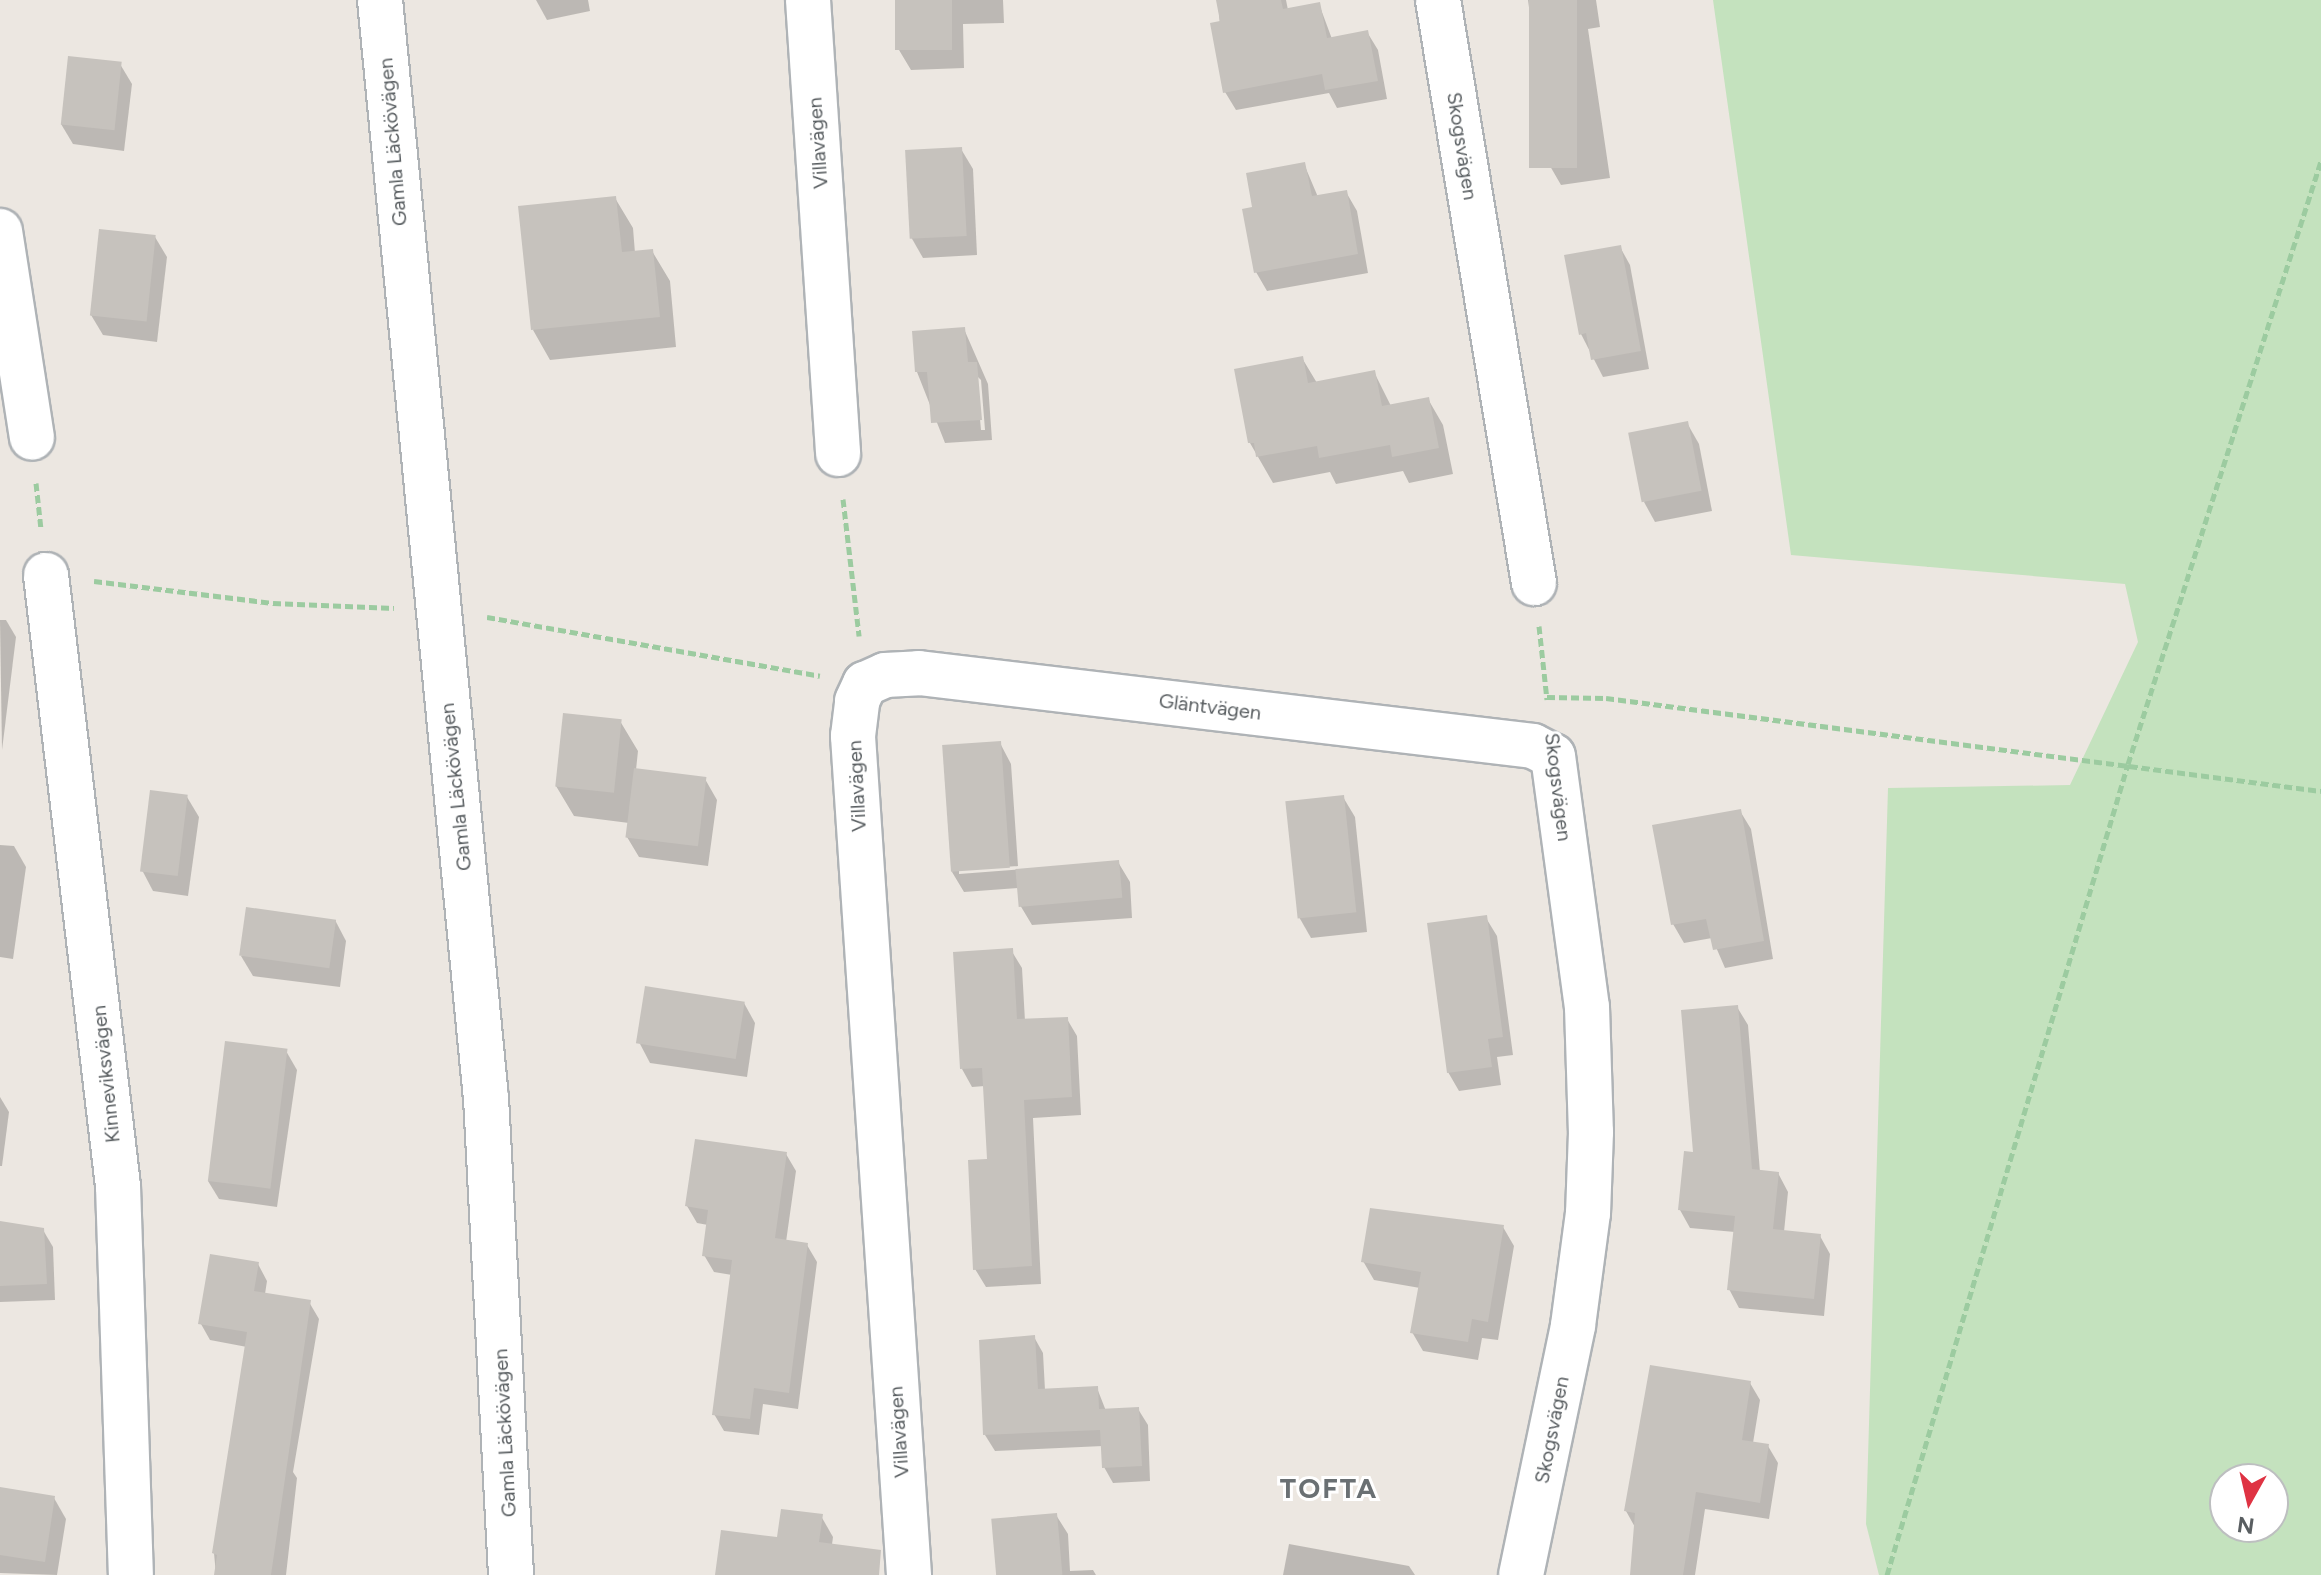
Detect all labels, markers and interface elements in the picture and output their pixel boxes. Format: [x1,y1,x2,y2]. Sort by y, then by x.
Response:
street label: Gamla Läckövägen [374,57,412,227]
street label: Skogsvägen [1442,90,1482,202]
street label: Villavägen [803,96,833,190]
street label: Gläntvägen [1157,689,1263,725]
street label: Gamla Läckövägen [435,702,477,872]
street label: Skogsvägen [1539,732,1577,842]
street label: Villavägen [843,740,871,832]
street label: Kinneviksvägen [87,1004,125,1144]
street label: Gamla Läckövägen [489,1348,521,1518]
street label: Skogsvägen [1530,1374,1574,1486]
street label: Villavägen [884,1385,914,1479]
north arrow [2209,1463,2289,1543]
district label: TOFTA [1280,1471,1378,1505]
text: N [2236,1511,2256,1540]

